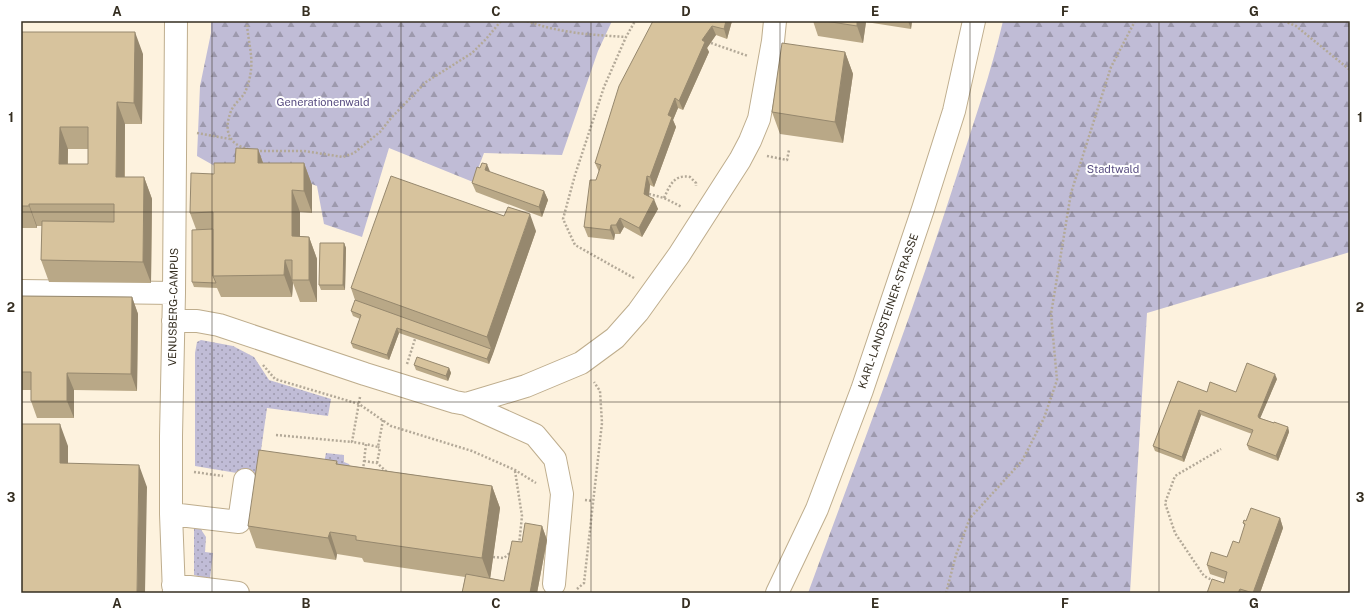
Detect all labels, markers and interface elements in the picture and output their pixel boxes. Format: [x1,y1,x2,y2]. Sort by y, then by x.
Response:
text: A [112,4,122,19]
text: B [302,4,311,19]
text: C [491,4,501,19]
text: D [681,4,691,19]
text: E [871,4,879,19]
text: F [1061,4,1069,19]
text: G [1249,4,1259,19]
park label: Generationenwald [277,96,369,108]
text: 1 [8,110,14,125]
text: 1 [1357,110,1363,125]
park label: Stadtwald [1087,163,1139,175]
street label: KARL-LANDSTEINER-STRASSE [856,232,920,390]
street label: VENUSBERG-CAMPUS [166,248,180,366]
text: 2 [7,300,15,315]
text: 2 [1356,300,1364,315]
text: 3 [7,490,16,505]
text: 3 [1356,490,1365,505]
text: A [112,596,122,611]
text: B [302,596,311,611]
text: C [491,596,501,611]
text: D [681,596,691,611]
text: E [871,596,879,611]
text: F [1061,596,1069,611]
text: G [1249,596,1259,611]

